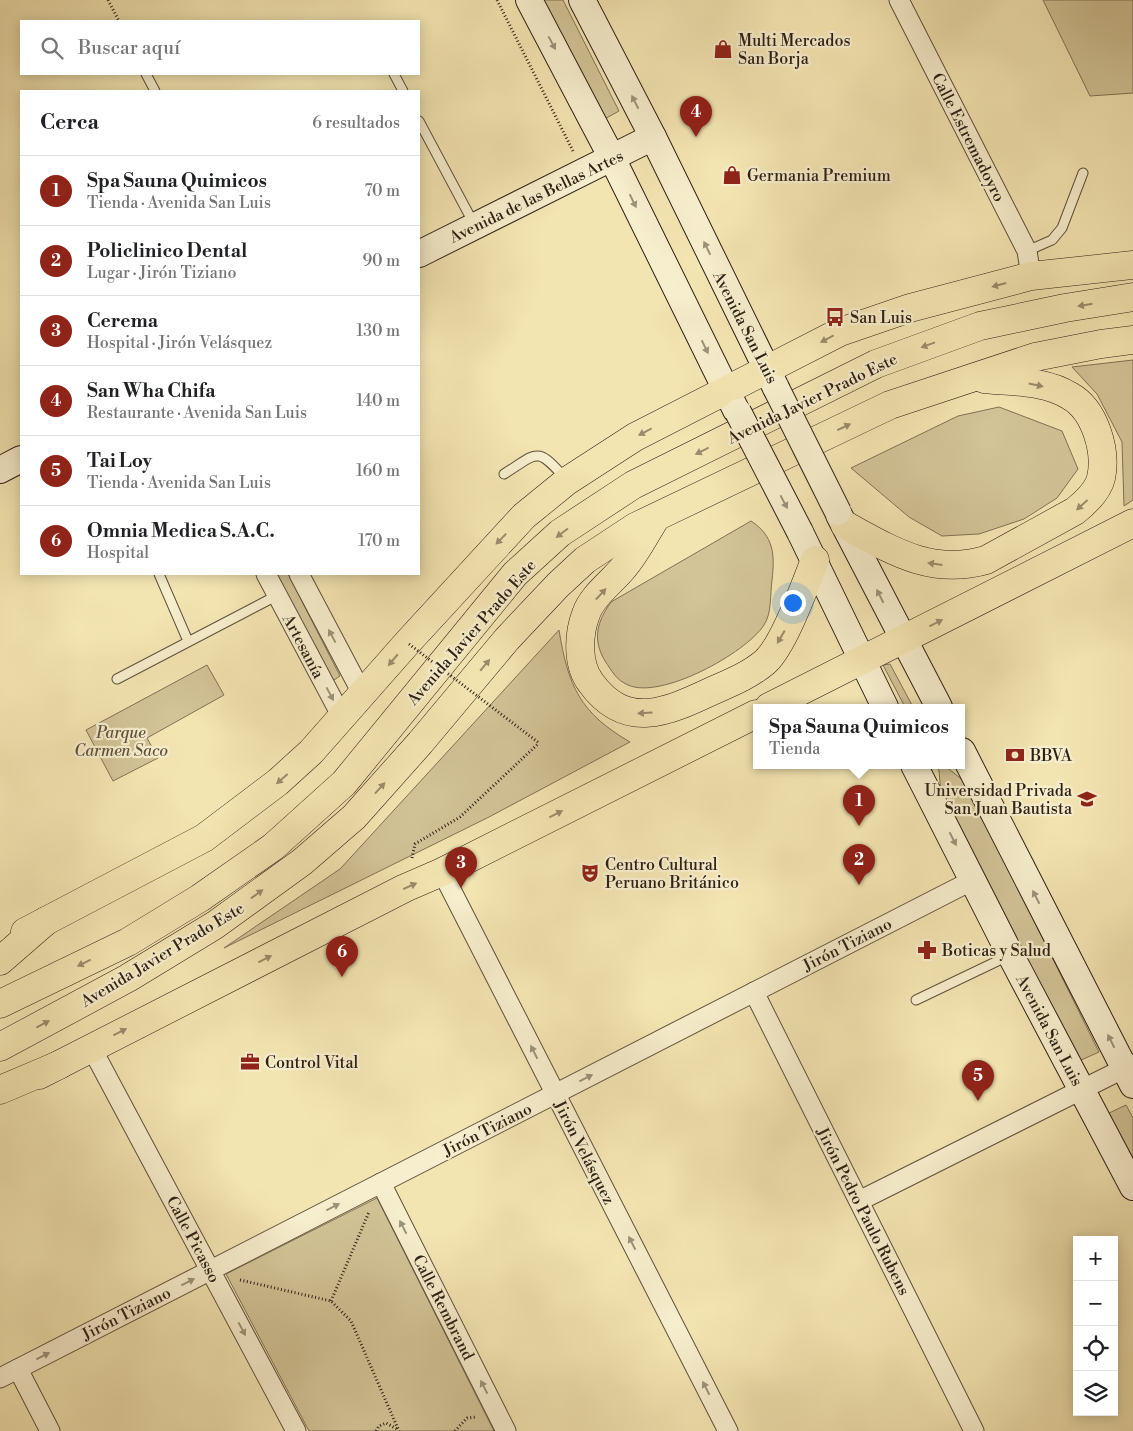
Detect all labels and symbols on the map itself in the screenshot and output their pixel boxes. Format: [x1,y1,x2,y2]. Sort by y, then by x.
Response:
place label: Multi Mercados San Borja [738,31,850,69]
one-way arrow [548,36,556,50]
shop icon: Multi Mercados San Borja [712,38,734,60]
street label: Calle Estremadoyro [927,70,1009,205]
one-way arrow [631,95,639,110]
pin: 4 [680,96,712,137]
street label: Avenida de las Bellas Artes [445,146,627,248]
shop icon: Germania Premium [721,164,743,186]
place label: Germania Premium [747,166,891,186]
one-way arrow [629,194,638,209]
one-way arrow [702,241,710,255]
street label: Avenida San Luis [708,267,782,387]
one-way arrow [991,281,1006,289]
one-way arrow [1076,301,1092,309]
bus stop icon: San Luis [824,306,846,328]
place label: San Luis [850,308,912,328]
one-way arrow [820,335,834,343]
one-way arrow [701,340,709,355]
one-way arrow [920,341,935,349]
street label: Avenida Javier Prado Este [723,349,901,449]
one-way arrow [1028,381,1044,389]
one-way arrow [837,423,851,431]
one-way arrow [638,428,652,436]
one-way arrow [695,447,709,455]
one-way arrow [780,495,788,509]
one-way arrow [1075,500,1088,511]
one-way arrow [555,527,568,538]
one-way arrow [495,533,507,545]
street label: Avenida Javier Prado Este [402,556,541,710]
one-way arrow [927,560,943,568]
one-way arrow [595,588,607,600]
one-way arrow [876,589,885,604]
your location [780,590,806,616]
street label: Artesanía [277,610,329,683]
one-way arrow [929,619,943,627]
one-way arrow [328,629,336,643]
one-way arrow [777,629,785,644]
one-way arrow [387,653,398,666]
one-way arrow [479,659,490,671]
one-way arrow [326,687,334,701]
one-way arrow [636,709,652,717]
park label: Parque Carmen Saco [74,723,168,761]
bank icon: BBVA [1004,744,1026,766]
place label: BBVA [1029,746,1073,766]
one-way arrow [276,773,289,784]
place label: Universidad Privada San Juan Bautista [925,781,1073,819]
one-way arrow [374,782,385,795]
pin: 1 [843,785,875,826]
school or university icon: Universidad Privada San Juan Bautista [1076,788,1098,810]
one-way arrow [549,810,564,818]
one-way arrow [949,832,957,847]
pin: 2 [843,844,875,885]
pin: 3 [445,847,477,888]
place label: Centro Cultural Peruano Británico [605,855,739,893]
theatre icon: Centro Cultural Peruano Británico [579,862,601,884]
one-way arrow [403,881,417,889]
one-way arrow [250,889,263,900]
one-way arrow [1032,890,1040,904]
street label: Avenida Javier Prado Este [77,898,248,1012]
street label: Jirón Tiziano [799,914,895,976]
pin: 6 [326,936,358,977]
pharmacy icon: Boticas y Salud [916,939,938,961]
place label: Boticas y Salud [941,941,1051,961]
one-way arrow [258,955,272,963]
one-way arrow [77,959,91,967]
street label: Avenida San Luis [1011,970,1087,1090]
one-way arrow [36,1020,50,1028]
one-way arrow [113,1028,127,1036]
one-way arrow [1107,1034,1115,1049]
one-way arrow [530,1045,538,1059]
office icon: Control Vital [239,1051,261,1073]
place label: Control Vital [265,1053,359,1073]
pin: 5 [962,1060,994,1101]
one-way arrow [579,1074,594,1082]
street label: Jirón Velásquez [549,1096,619,1208]
street label: Jirón Tiziano [439,1099,535,1161]
street label: Jirón Pedro Paulo Rubens [812,1123,914,1299]
street label: Calle Picasso [162,1193,224,1286]
one-way arrow [325,1203,340,1211]
one-way arrow [399,1219,407,1234]
one-way arrow [628,1236,636,1250]
street label: Calle Rembrand [408,1251,478,1364]
one-way arrow [181,1278,195,1286]
street label: Jirón Tiziano [78,1283,174,1345]
one-way arrow [237,1322,246,1335]
one-way arrow [36,1352,51,1360]
one-way arrow [480,1380,488,1395]
one-way arrow [702,1380,710,1395]

